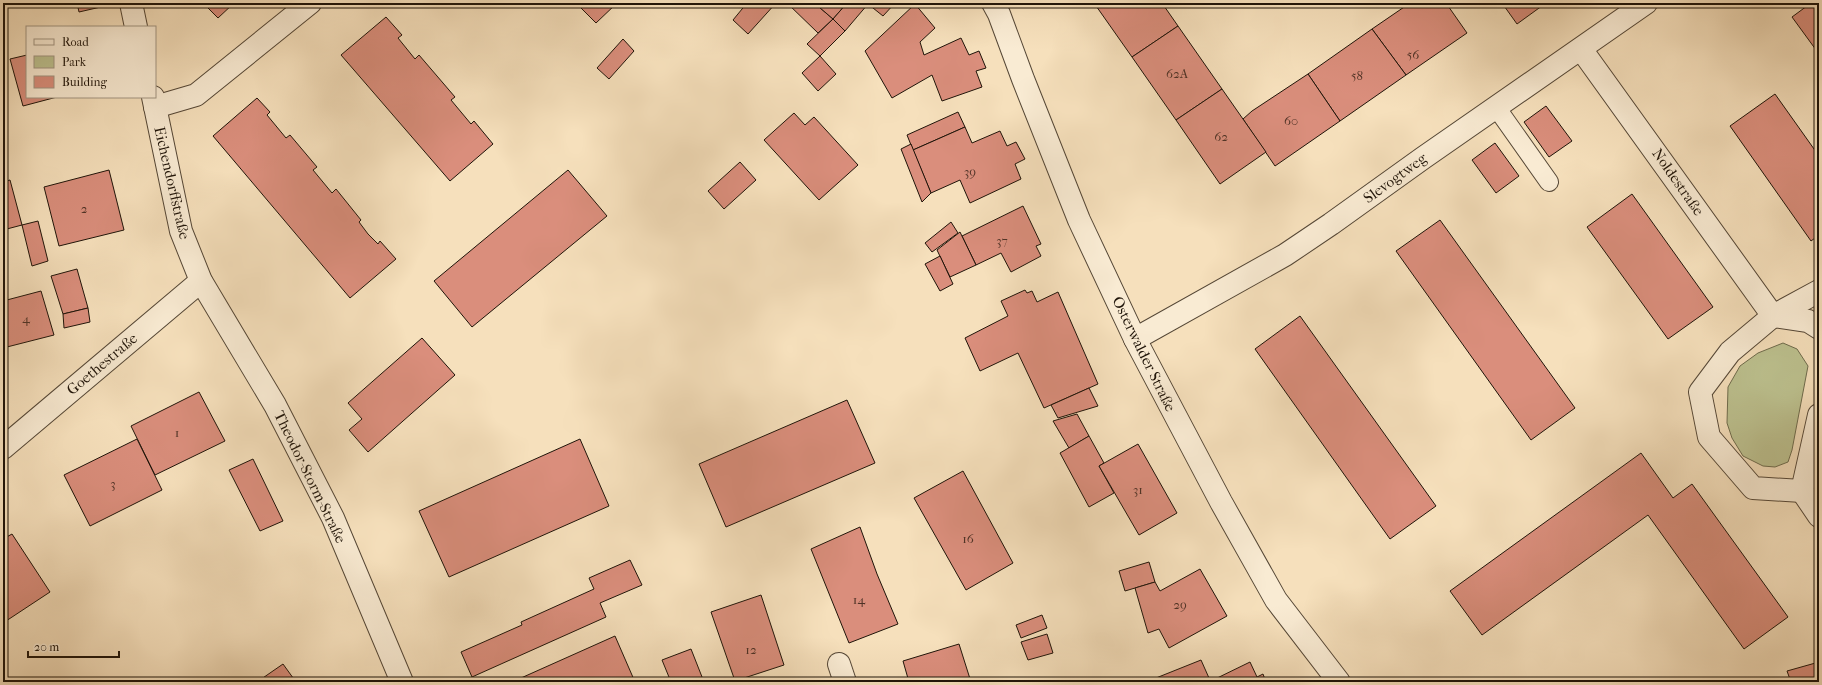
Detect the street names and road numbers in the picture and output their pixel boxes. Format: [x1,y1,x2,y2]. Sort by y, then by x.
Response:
street label: Eichendorffstraße [150,125,194,242]
street label: Noldestraße [1648,145,1708,220]
street label: Slevogtweg [1360,148,1431,207]
street label: Osterwalder Straße [1108,293,1180,415]
street label: Goethestraße [63,329,141,399]
street label: Theodor-Storm-Straße [270,408,350,547]

